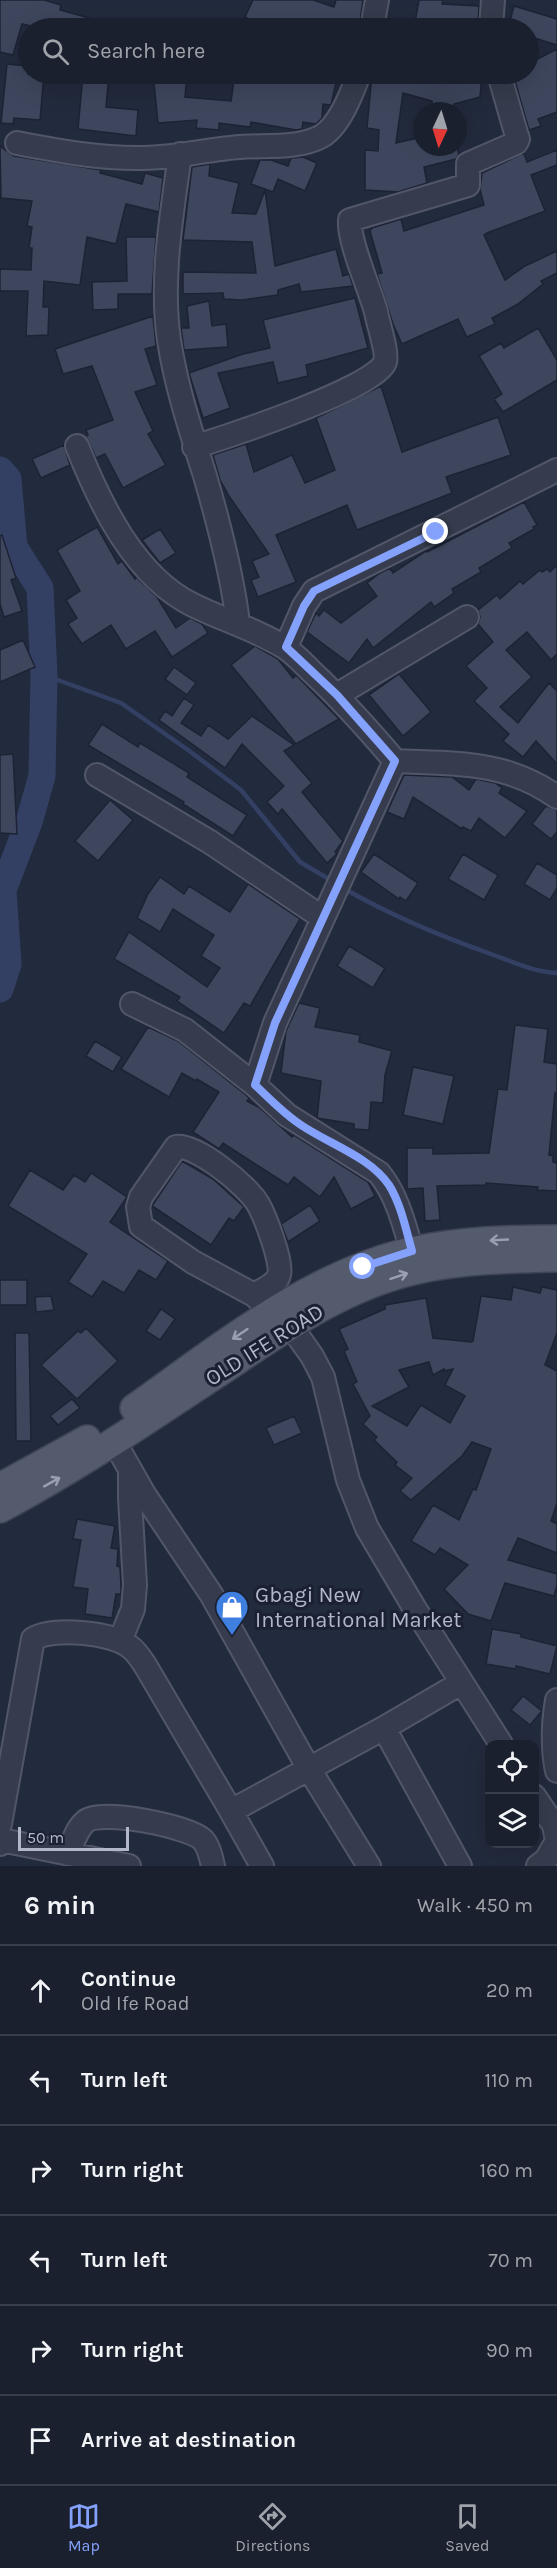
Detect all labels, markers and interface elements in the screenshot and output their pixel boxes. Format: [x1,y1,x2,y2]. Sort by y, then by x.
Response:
search box [18,18,539,84]
icon: search [39,35,72,68]
text: Search here [87,38,205,64]
north arrow [413,102,467,156]
route end [422,518,448,544]
one-way arrow [489,1234,509,1245]
route start [349,1253,375,1279]
one-way arrow [389,1270,408,1281]
street label: OLD IFE ROAD [201,1298,328,1391]
one-way arrow [233,1328,249,1340]
one-way arrow [43,1475,60,1487]
place label: Gbagi New International Market [255,1582,462,1633]
shop icon: Gbagi New International Market [214,1589,250,1636]
map controls [485,1740,539,1848]
button: locate [485,1740,539,1794]
button: layers [485,1794,539,1848]
scale bar [18,1824,129,1852]
text: 50 m [27,1828,64,1847]
text: 6 min [24,1890,96,1921]
text: Walk · 450 m [417,1894,533,1917]
text: Continue [81,1966,176,1992]
icon: ahead [24,1974,57,2007]
text: 20 m [486,1979,533,2002]
text: Old Ife Road [81,1992,190,2015]
icon: left [24,2064,57,2097]
text: Turn left [81,2067,168,2093]
text: 110 m [484,2069,533,2092]
icon: right [24,2154,57,2187]
text: Turn right [81,2157,184,2183]
text: 160 m [480,2159,533,2182]
icon: left [24,2244,57,2277]
text: Turn left [81,2247,168,2273]
text: 70 m [488,2249,533,2272]
icon: right [24,2334,57,2367]
text: Turn right [81,2337,184,2363]
text: 90 m [486,2339,533,2362]
icon: arrive [24,2424,57,2457]
text: Arrive at destination [81,2427,296,2453]
tab: Map [67,2500,100,2555]
tab: Directions [235,2500,310,2555]
tab: Saved [445,2500,490,2555]

